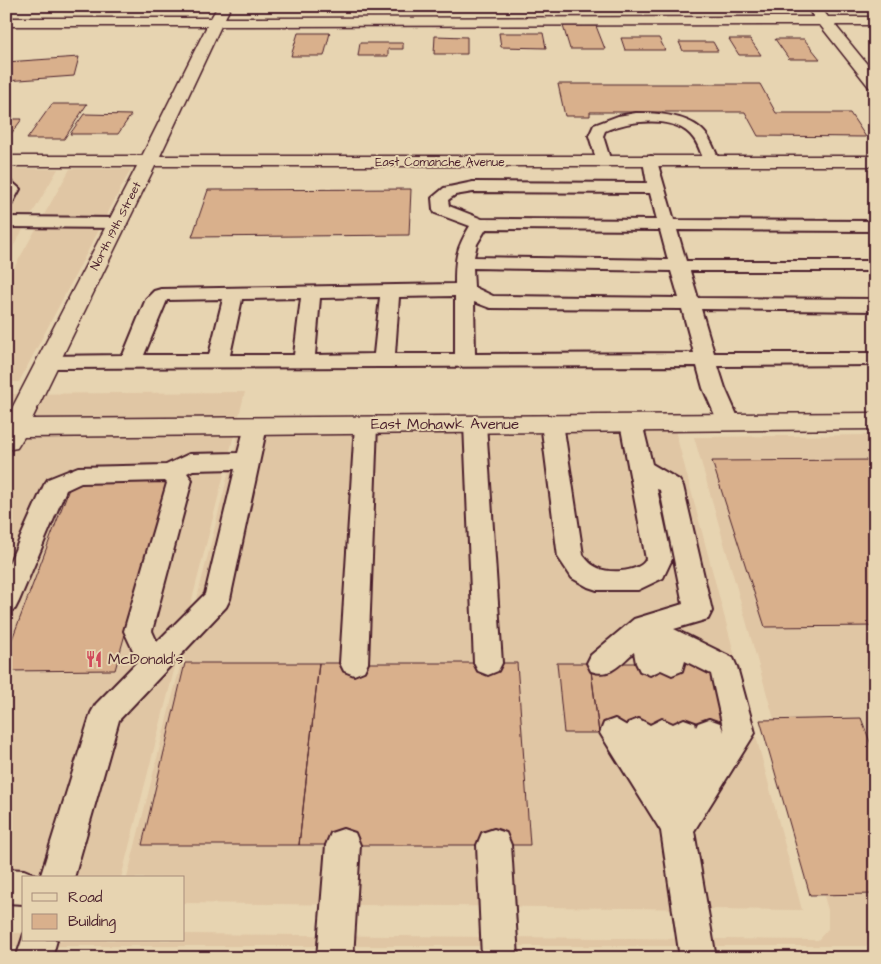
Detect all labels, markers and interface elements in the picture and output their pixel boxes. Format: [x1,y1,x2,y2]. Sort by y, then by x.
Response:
street label: East Comanche Avenue [375,154,505,171]
street label: North 19th Street [86,179,146,273]
street label: East Mohawk Avenue [371,414,519,435]
restaurant icon: McDonald's [84,649,104,669]
place label: McDonald's [108,649,184,670]
legend [22,876,185,942]
text: Road [68,887,103,908]
text: Building [68,911,116,933]

